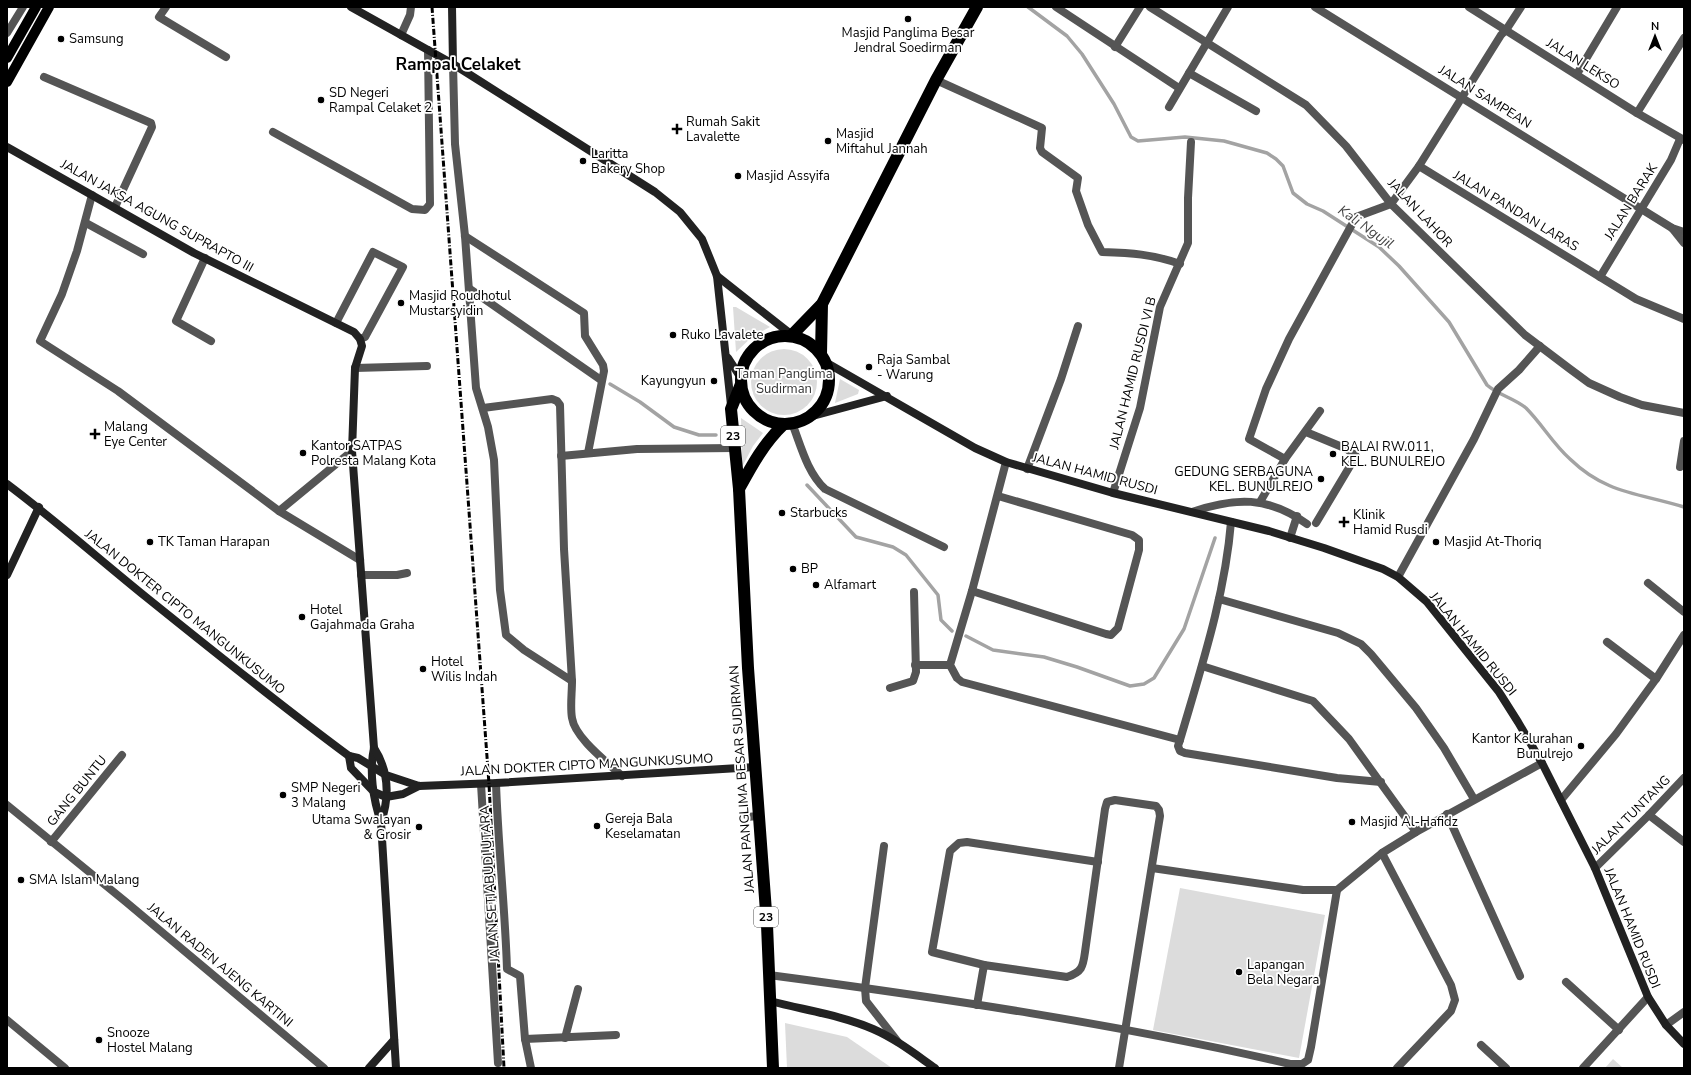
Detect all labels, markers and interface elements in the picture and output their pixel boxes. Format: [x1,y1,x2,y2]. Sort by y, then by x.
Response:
marker: Masjid Panglima Besar Jendral Soedirman [903,14,913,24]
north arrow [1635,16,1675,56]
text: N [1651,19,1659,34]
place label: Masjid Panglima Besar Jendral Soedirman [842,24,975,57]
place label: Samsung [69,30,124,48]
marker: Samsung [56,34,66,44]
street label: JALAN LEKSO [1542,34,1623,94]
district label: Rampal Celaket [396,53,521,76]
street label: JALAN SAMPEAN [1434,61,1535,133]
place label: SD Negeri Rampal Celaket 2 [329,84,432,117]
marker: SD Negeri Rampal Celaket 2 [316,95,326,105]
place label: Rumah Sakit Lavalette [686,113,760,146]
marker: Rumah Sakit Lavalette [671,123,683,135]
place label: Masjid Miftahul Jannah [836,125,928,158]
marker: Masjid Miftahul Jannah [823,136,833,146]
place label: Laritta Bakery Shop [591,145,665,178]
street label: JALAN JAKSA AGUNG SUPRAPTO III [56,155,257,277]
marker: Laritta Bakery Shop [578,156,588,166]
street label: JALAN BARAK [1600,160,1662,245]
street label: JALAN PANDAN LARAS [1449,166,1582,256]
place label: Masjid Assyifa [746,167,830,185]
marker: Masjid Assyifa [733,171,743,181]
street label: JALAN LAHOR [1383,174,1457,251]
water label: Kali Ngujil [1334,201,1398,253]
place label: Masjid Roudhotul Mustarsyidin [409,287,511,320]
street label: JALAN HAMID RUSDI VI B [1105,295,1161,452]
marker: Masjid Roudhotul Mustarsyidin [396,298,406,308]
place label: Ruko Lavalete [681,326,763,344]
marker: Ruko Lavalete [668,330,678,340]
place label: Raja Sambal - Warung [877,351,950,384]
marker: Raja Sambal - Warung [864,362,874,372]
park label: Taman Panglima Sudirman [735,365,833,398]
place label: Kayungyun [641,372,706,390]
marker: Kayungyun [709,376,719,386]
place label: Malang Eye Center [104,418,167,451]
road number: 23 [721,426,745,446]
marker: Malang Eye Center [89,428,101,440]
place label: Kantor SATPAS Polresta Malang Kota [311,437,436,470]
place label: BALAI RW.011, KEL. BUNULREJO [1341,438,1445,471]
marker: Kantor SATPAS Polresta Malang Kota [298,448,308,458]
street label: JALAN HAMID RUSDI [1029,448,1160,499]
marker: BALAI RW.011, KEL. BUNULREJO [1328,449,1338,459]
place label: GEDUNG SERBAGUNA KEL. BUNULREJO [1174,463,1314,496]
marker: GEDUNG SERBAGUNA KEL. BUNULREJO [1316,474,1326,484]
place label: Starbucks [790,504,848,522]
place label: Klinik Hamid Rusdi [1353,506,1428,539]
marker: Starbucks [777,508,787,518]
marker: Klinik Hamid Rusdi [1338,516,1350,528]
street label: JALAN DOKTER CIPTO MANGUNKUSUMO [80,525,289,699]
place label: TK Taman Harapan [158,533,270,551]
place label: Masjid At-Thoriq [1444,533,1542,551]
marker: TK Taman Harapan [145,537,155,547]
marker: Masjid At-Thoriq [1431,537,1441,547]
place label: BP [801,560,818,578]
marker: BP [788,564,798,574]
place label: Alfamart [824,576,876,594]
marker: Alfamart [811,580,821,590]
street label: JALAN HAMID RUSDI [1425,587,1521,700]
place label: Hotel Gajahmada Graha [310,601,415,634]
marker: Hotel Gajahmada Graha [297,612,307,622]
place label: Hotel Wilis Indah [431,653,497,686]
marker: Hotel Wilis Indah [418,664,428,674]
street label: JALAN PANGLIMA BESAR SUDIRMAN [725,665,759,894]
place label: Kantor Kelurahan Bunulrejo [1472,730,1573,763]
marker: Kantor Kelurahan Bunulrejo [1576,741,1586,751]
street label: JALAN DOKTER CIPTO MANGUNKUSUMO [459,749,714,781]
street label: GANG BUNTU [43,752,111,830]
street label: JALAN TUNTANG [1587,771,1675,859]
place label: SMP Negeri 3 Malang [291,779,360,812]
marker: SMP Negeri 3 Malang [278,790,288,800]
street label: JALAN SETIABUDI UTARA [475,804,505,964]
place label: Gereja Bala Keselamatan [605,810,681,843]
place label: Utama Swalayan & Grosir [312,811,411,844]
place label: Masjid Al-Hafidz [1360,813,1458,831]
marker: Masjid Al-Hafidz [1347,817,1357,827]
marker: Gereja Bala Keselamatan [592,821,602,831]
marker: Utama Swalayan & Grosir [414,822,424,832]
street label: JALAN HAMID RUSDI [1599,864,1664,991]
place label: SMA Islam Malang [29,871,139,889]
marker: SMA Islam Malang [16,875,26,885]
street label: JALAN RADEN AJENG KARTINI [143,898,297,1031]
road number: 23 [754,907,778,927]
place label: Lapangan Bela Negara [1247,956,1319,989]
marker: Lapangan Bela Negara [1234,967,1244,977]
place label: Snooze Hostel Malang [107,1024,193,1057]
marker: Snooze Hostel Malang [94,1035,104,1045]

